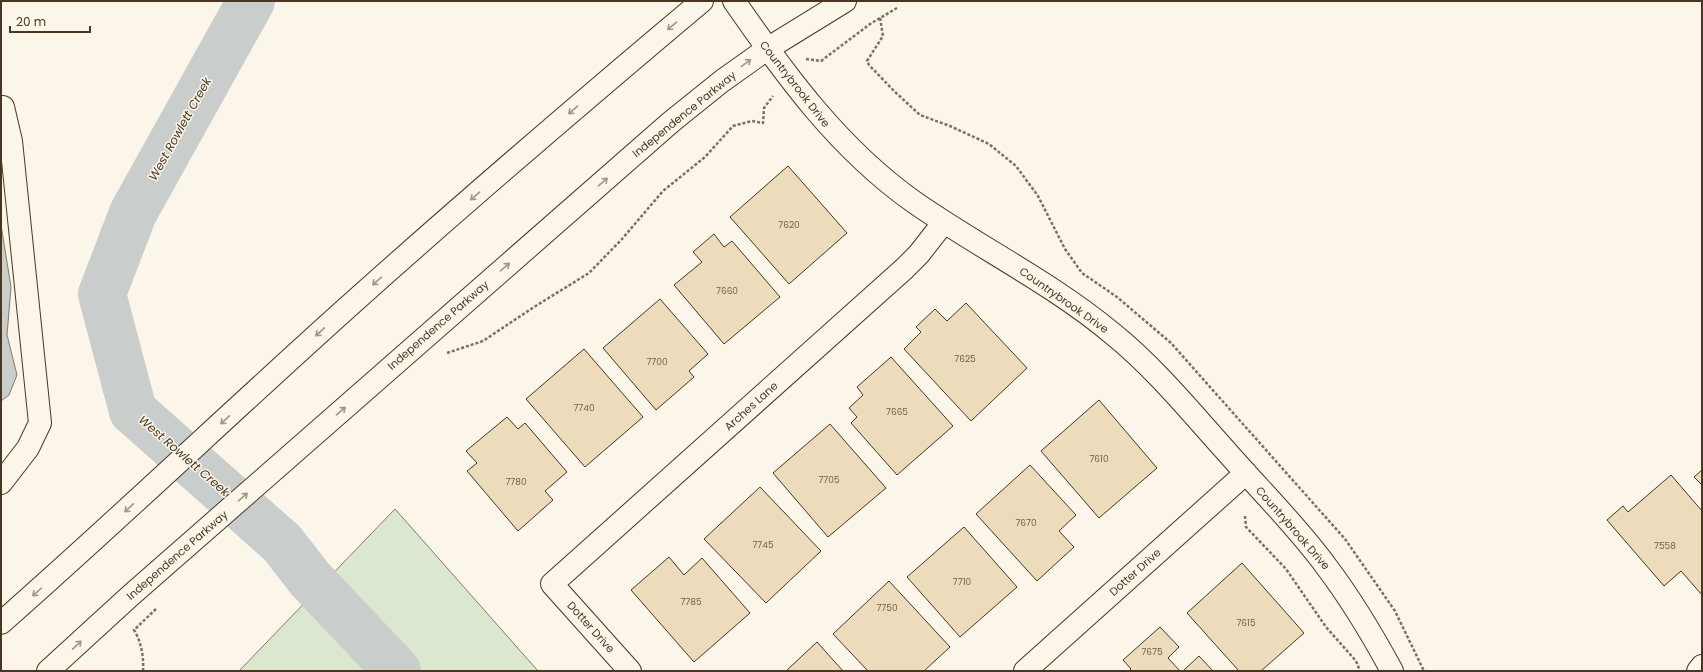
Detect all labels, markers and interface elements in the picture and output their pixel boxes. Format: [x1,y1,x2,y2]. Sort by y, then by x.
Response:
scale bar [10,8,90,34]
text: 20 m [16,13,46,30]
one-way arrow [667,22,678,31]
street label: Countrybrook Drive [756,37,834,131]
one-way arrow [740,59,751,68]
street label: Independence Parkway [629,67,740,161]
water label: West Rowlett Creek [144,73,215,183]
one-way arrow [568,106,579,115]
one-way arrow [597,177,608,186]
one-way arrow [470,191,481,200]
house number: 7620 [778,219,800,231]
one-way arrow [499,263,510,272]
street label: Countrybrook Drive [1016,263,1112,337]
street label: Independence Parkway [384,276,493,373]
one-way arrow [372,277,383,286]
house number: 7660 [716,285,738,297]
one-way arrow [316,327,326,336]
house number: 7625 [954,353,976,365]
house number: 7700 [646,356,668,368]
street label: Arches Lane [721,378,781,434]
house number: 7740 [573,402,595,414]
one-way arrow [336,406,346,415]
house number: 7665 [886,406,908,418]
water label: West Rowlett Creek [135,411,234,501]
one-way arrow [220,415,230,425]
house number: 7610 [1089,453,1109,465]
house number: 7705 [818,474,840,486]
house number: 7780 [505,476,527,488]
street label: Countrybrook Drive [1252,483,1334,573]
one-way arrow [238,492,248,501]
one-way arrow [124,503,134,513]
street label: Independence Parkway [123,506,232,603]
house number: 7670 [1015,517,1037,529]
house number: 7745 [752,539,774,551]
house number: 7558 [1654,540,1676,552]
street label: Dotter Drive [1106,544,1164,599]
house number: 7710 [953,576,972,588]
one-way arrow [32,587,42,596]
house number: 7785 [680,596,702,608]
street label: Dotter Drive [564,598,619,656]
house number: 7750 [876,602,898,614]
house number: 7615 [1236,617,1256,629]
one-way arrow [72,640,82,649]
house number: 7675 [1141,646,1163,658]

